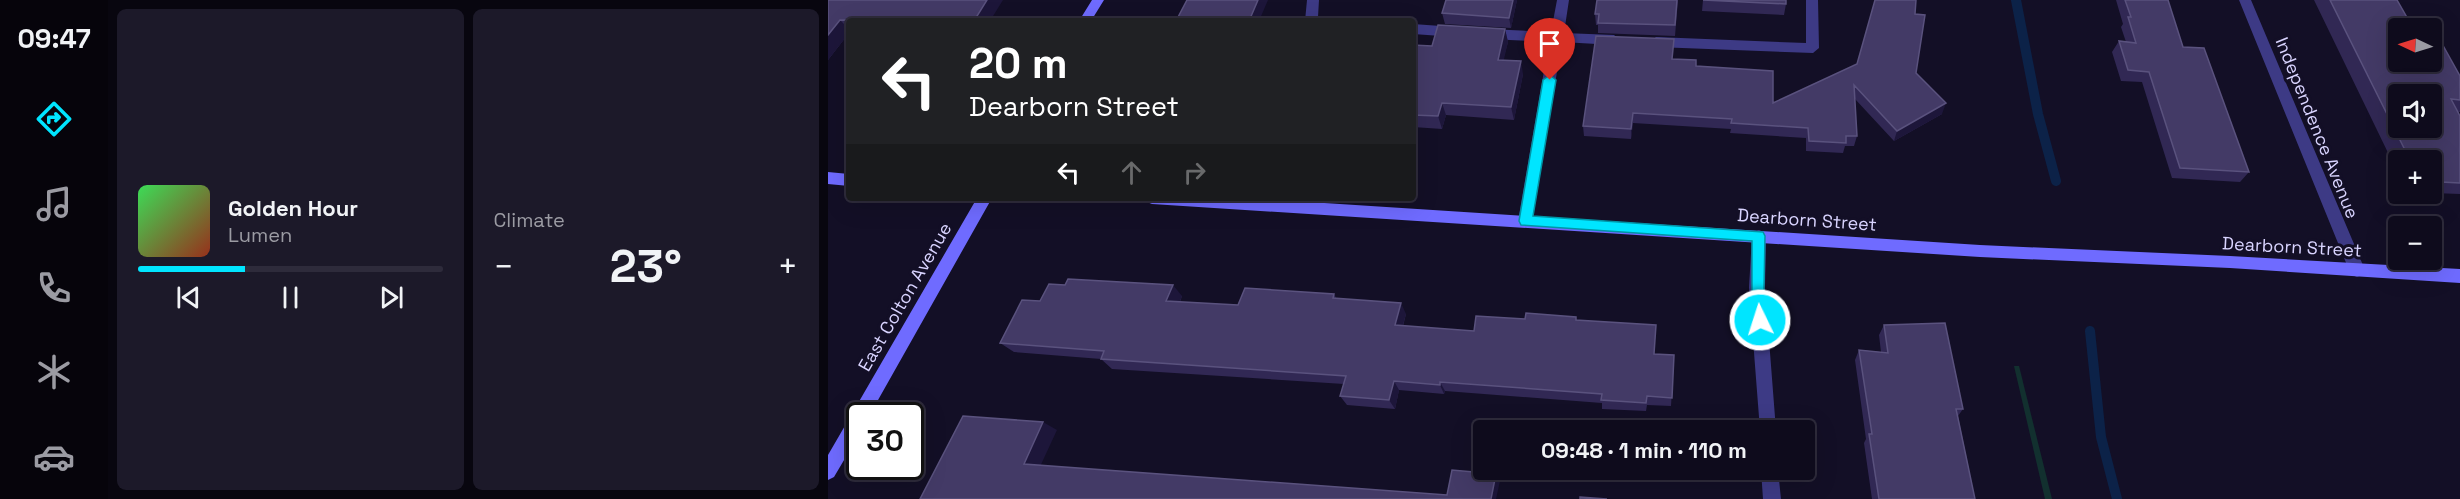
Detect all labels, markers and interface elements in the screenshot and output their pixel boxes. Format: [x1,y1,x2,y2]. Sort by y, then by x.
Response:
pin [1524,18,1575,80]
north arrow [2388,18,2442,72]
map controls [2388,18,2442,270]
text: 09:47 [17,21,91,56]
icon: arrive [1533,27,1566,60]
street label: Independence Avenue [2271,34,2364,222]
text: 20 m [969,37,1068,90]
icon: left [870,42,948,120]
button: sound [2388,84,2442,138]
text: Dearborn Street [969,89,1179,124]
icon: directions [33,98,75,140]
button: + [2388,150,2442,204]
icon: left [1052,156,1085,189]
icon: ahead [1115,156,1148,189]
icon: right [1178,156,1211,189]
icon: music [33,183,75,225]
text: Golden Hour [228,194,358,222]
street label: Dearborn Street [1736,203,1878,236]
text: Climate [494,207,565,233]
button: − [2388,216,2442,270]
street label: East Colton Avenue [853,218,956,375]
text: Lumen [228,222,292,248]
street label: Dearborn Street [2222,231,2362,262]
text: 23° [610,238,682,295]
text: − [494,246,514,288]
text: + [778,246,798,288]
icon: phone [33,267,75,309]
icon: previous [172,281,205,314]
icon: pause [274,281,307,314]
icon: next [375,281,408,314]
position arrow [1728,288,1792,352]
icon: climate [33,351,75,393]
speed limit sign: 30 [846,402,924,480]
icon: car [33,436,75,478]
text: 09:48 · 1 min · 110 m [1541,436,1747,464]

